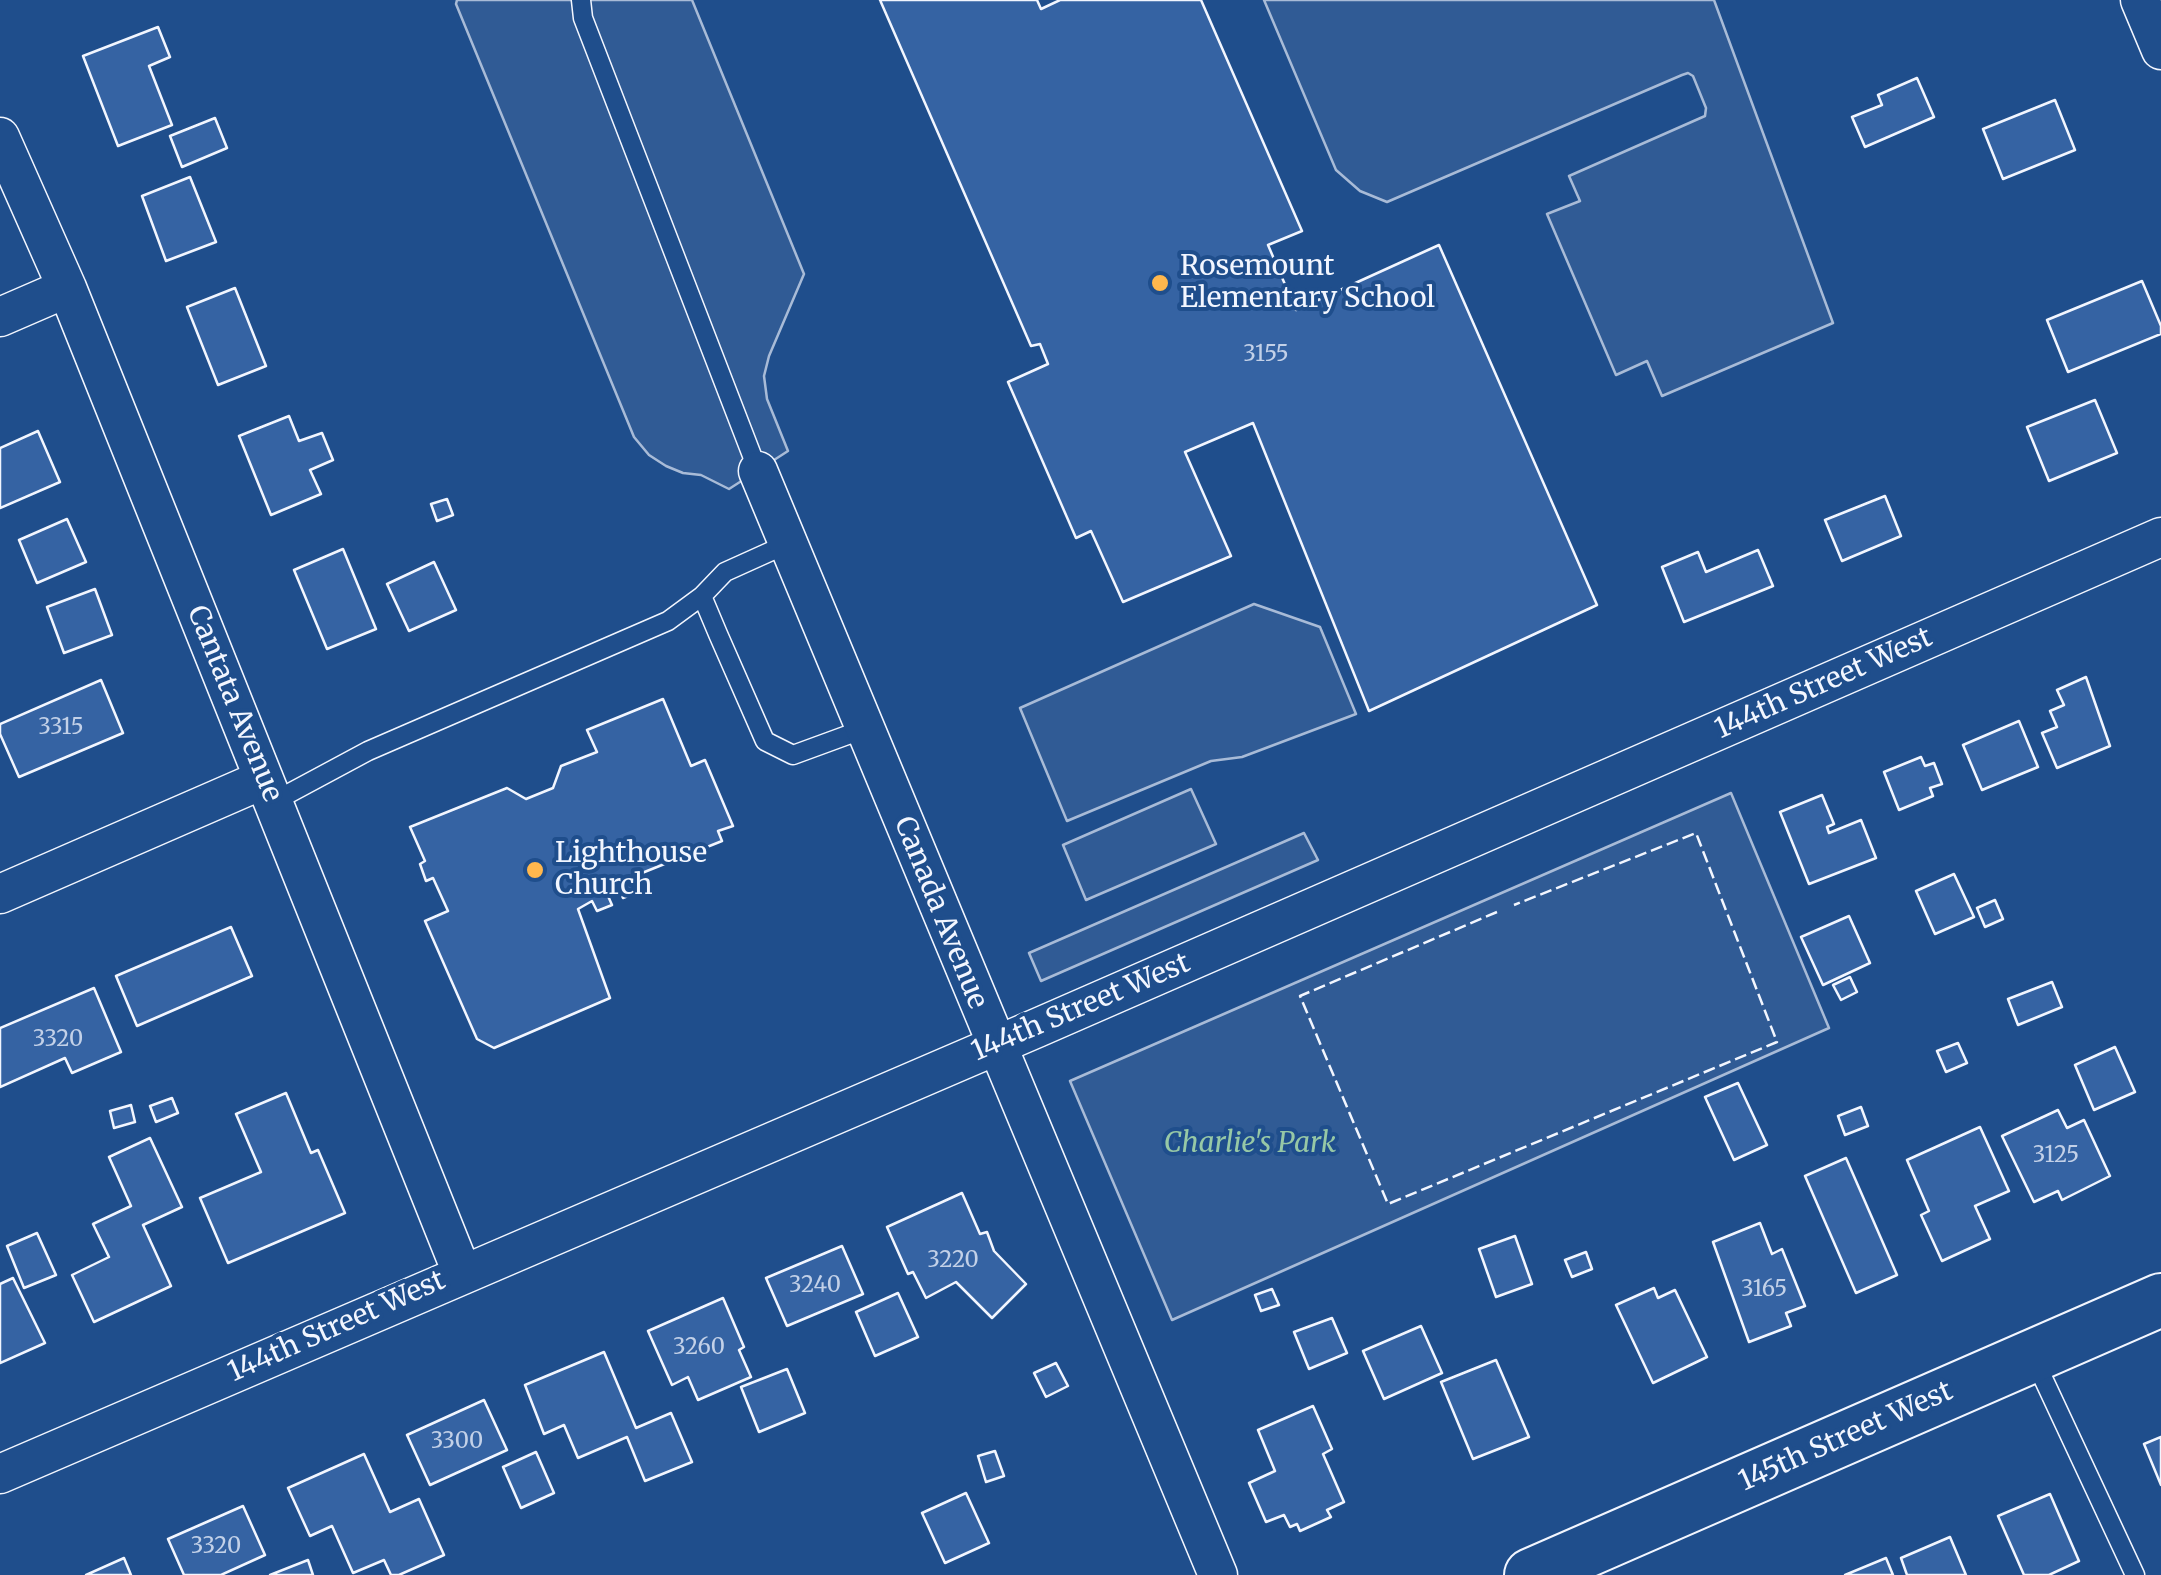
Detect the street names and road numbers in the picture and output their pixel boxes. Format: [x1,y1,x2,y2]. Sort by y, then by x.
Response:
street label: Cantata Avenue [179,601,289,807]
street label: 144th Street West [1710,621,1938,747]
street label: Canada Avenue [886,812,994,1014]
street label: 144th Street West [967,947,1195,1069]
street label: 144th Street West [223,1264,451,1390]
street label: 145th Street West [1734,1375,1958,1499]

